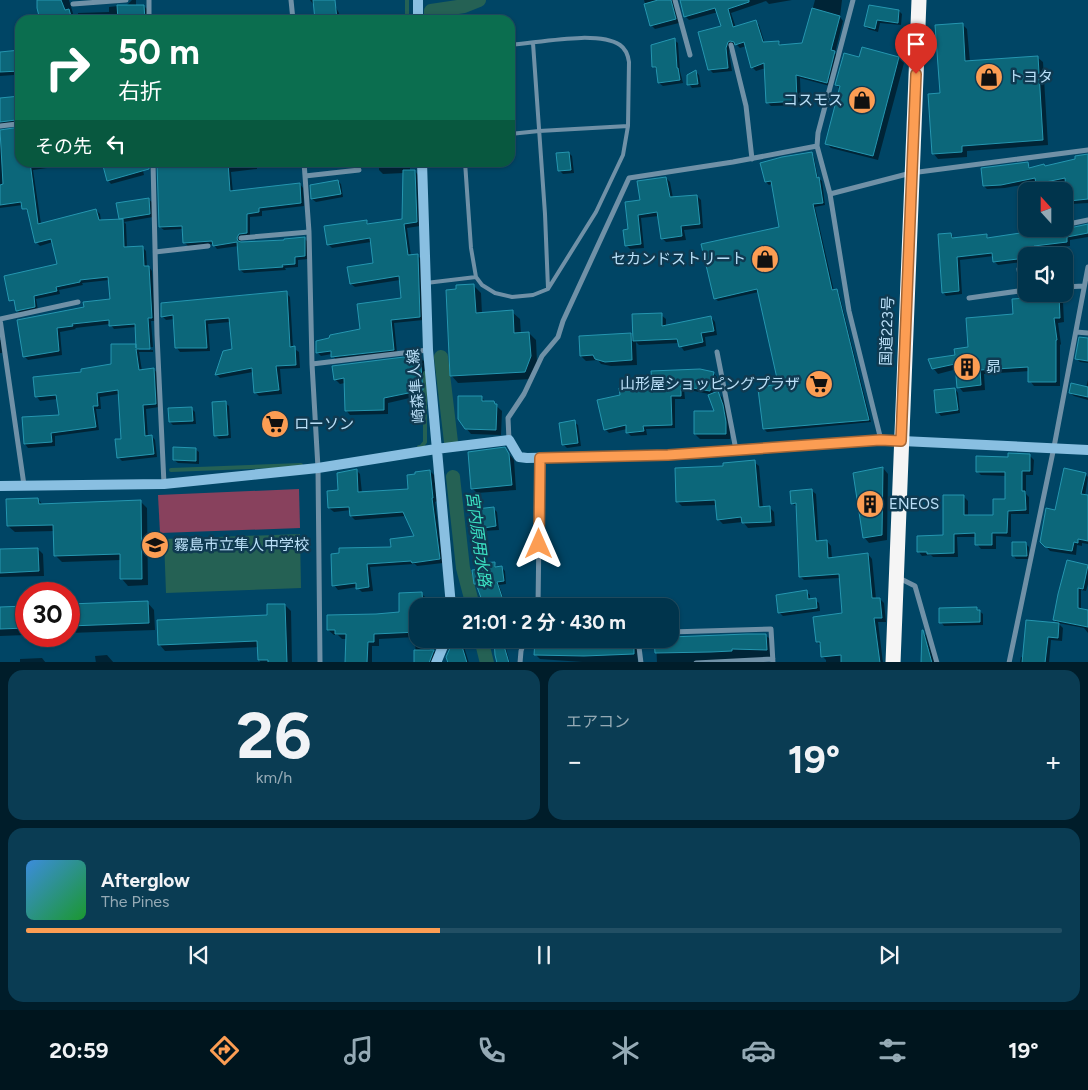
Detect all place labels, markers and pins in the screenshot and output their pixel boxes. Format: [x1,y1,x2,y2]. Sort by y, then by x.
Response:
pin [895,23,937,74]
shop icon: トヨタ [974,62,1004,92]
place label: トヨタ [1008,68,1053,86]
shop icon: コスモス [847,85,877,115]
place label: コスモス [783,91,843,109]
shop icon: セカンドストリート [750,244,780,274]
place label: セカンドストリート [611,250,746,268]
building icon: 昴 [952,352,982,382]
place label: 昴 [986,358,1001,376]
supermarket icon: 山形屋ショッピングプラザ [804,369,834,399]
place label: 山形屋ショッピングプラザ [620,375,800,393]
supermarket icon: ローソン [260,409,290,439]
place label: ローソン [294,415,354,433]
building icon: ENEOS [855,489,885,519]
place label: ENEOS [889,495,939,513]
school or university icon: 霧島市立隼人中学校 [140,530,170,560]
place label: 霧島市立隼人中学校 [174,536,309,554]

